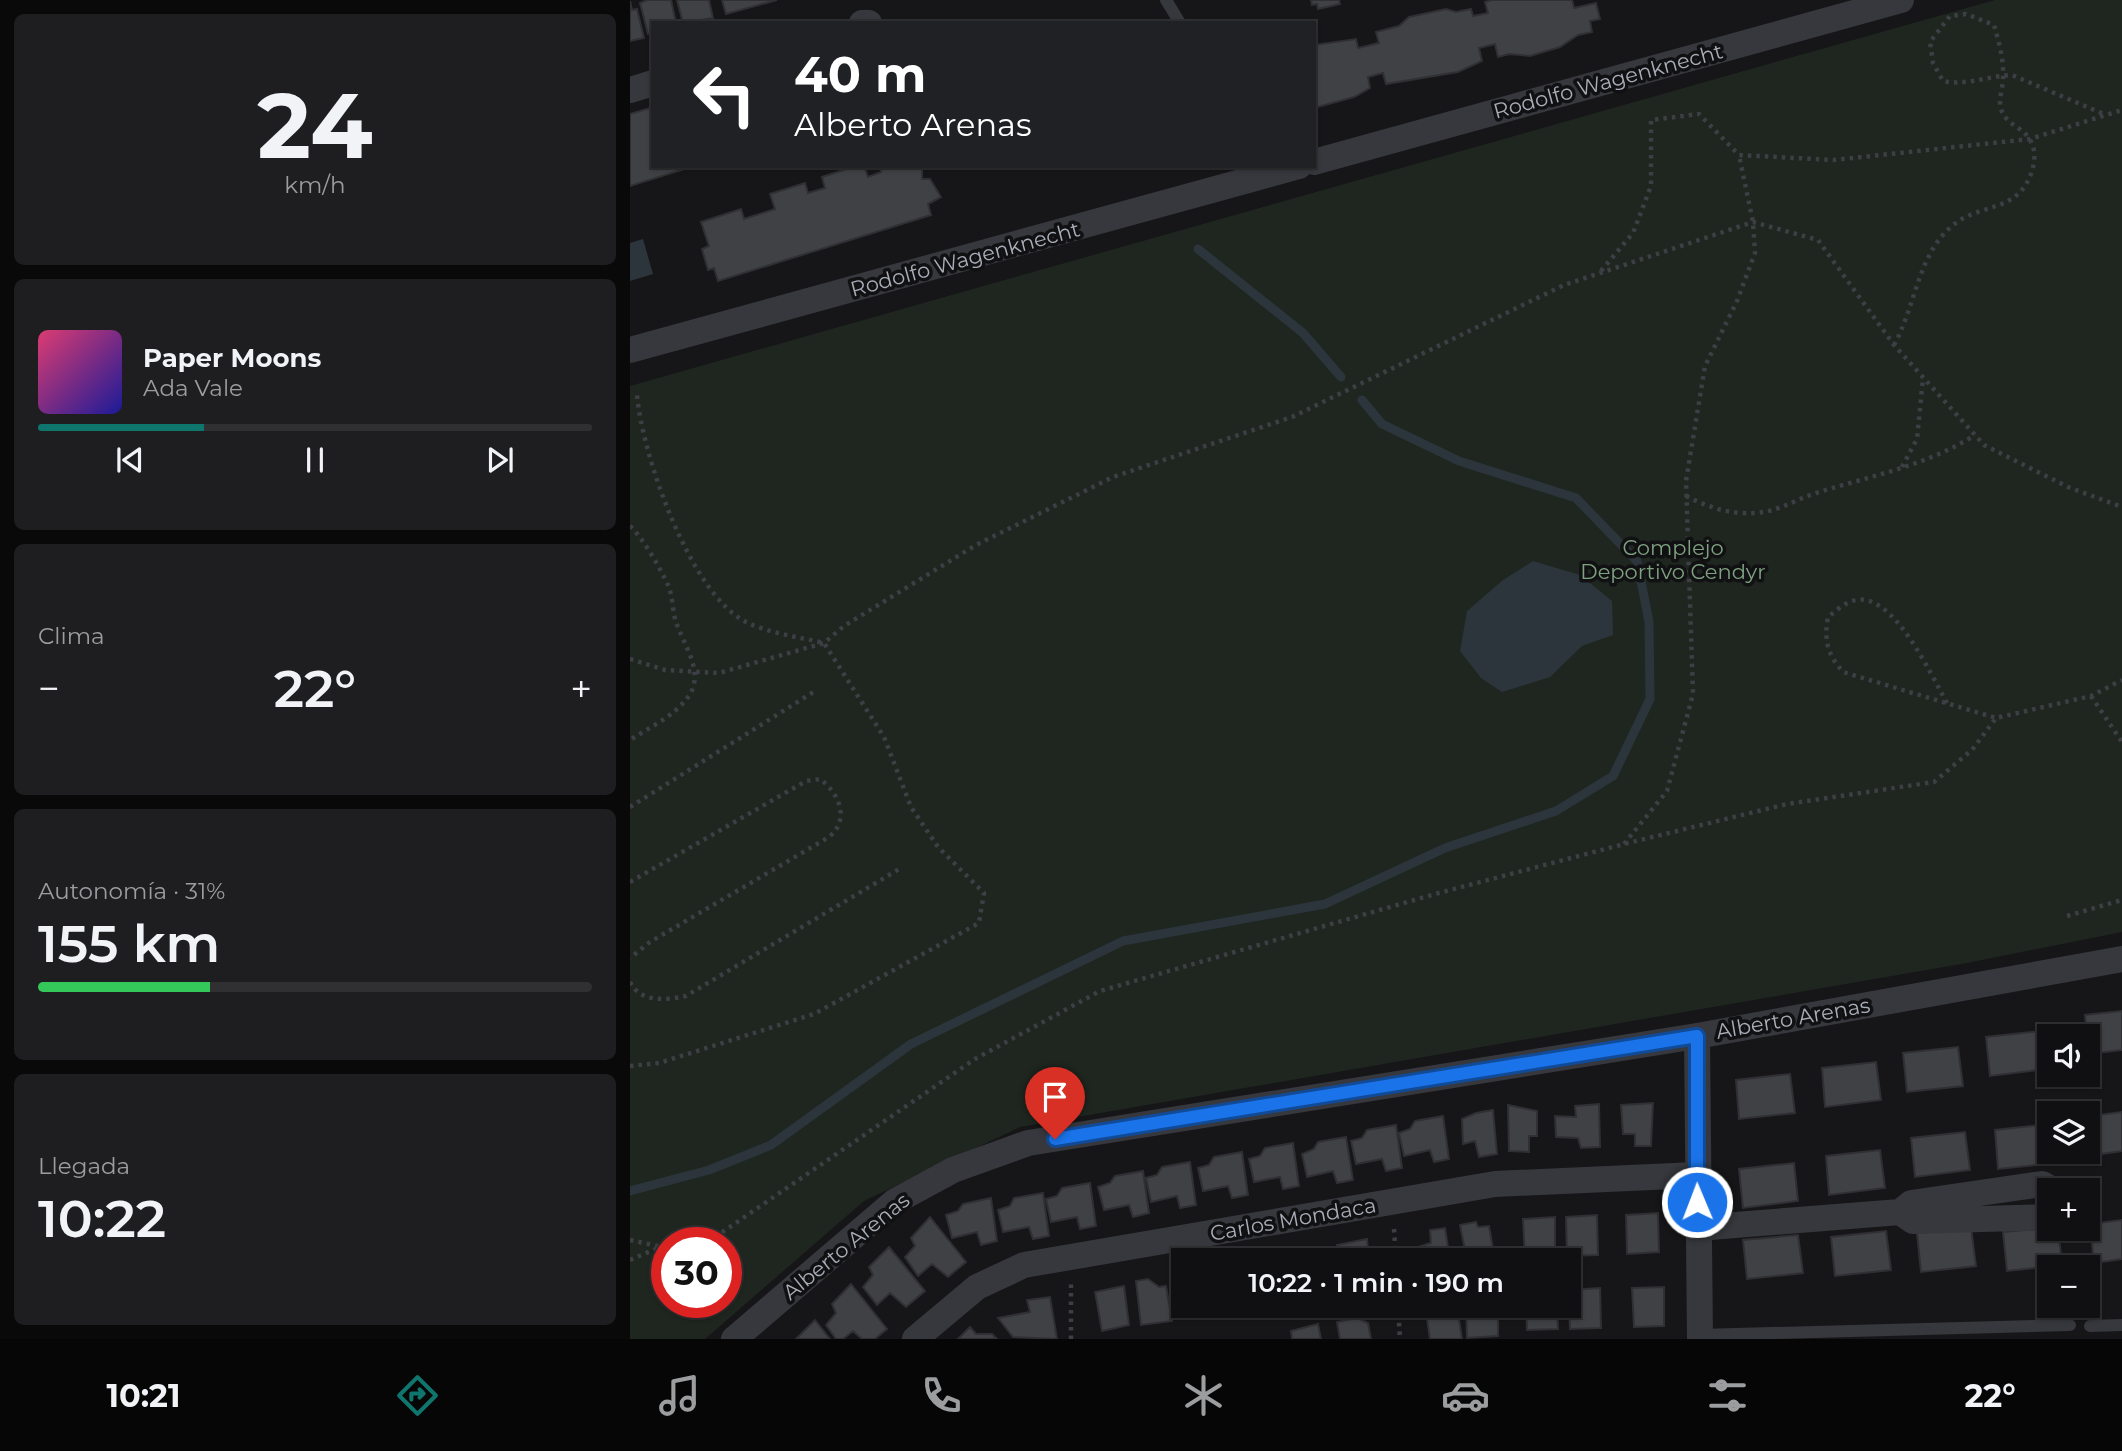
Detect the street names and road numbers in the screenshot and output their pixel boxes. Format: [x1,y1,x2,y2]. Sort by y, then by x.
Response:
street label: Rodolfo Wagenknecht [1491,38,1725,124]
street label: Rodolfo Wagenknecht [848,216,1082,302]
street label: Alberto Arenas [1714,992,1872,1044]
street label: Alberto Arenas [778,1187,914,1305]
street label: Carlos Mondaca [1208,1192,1378,1246]

